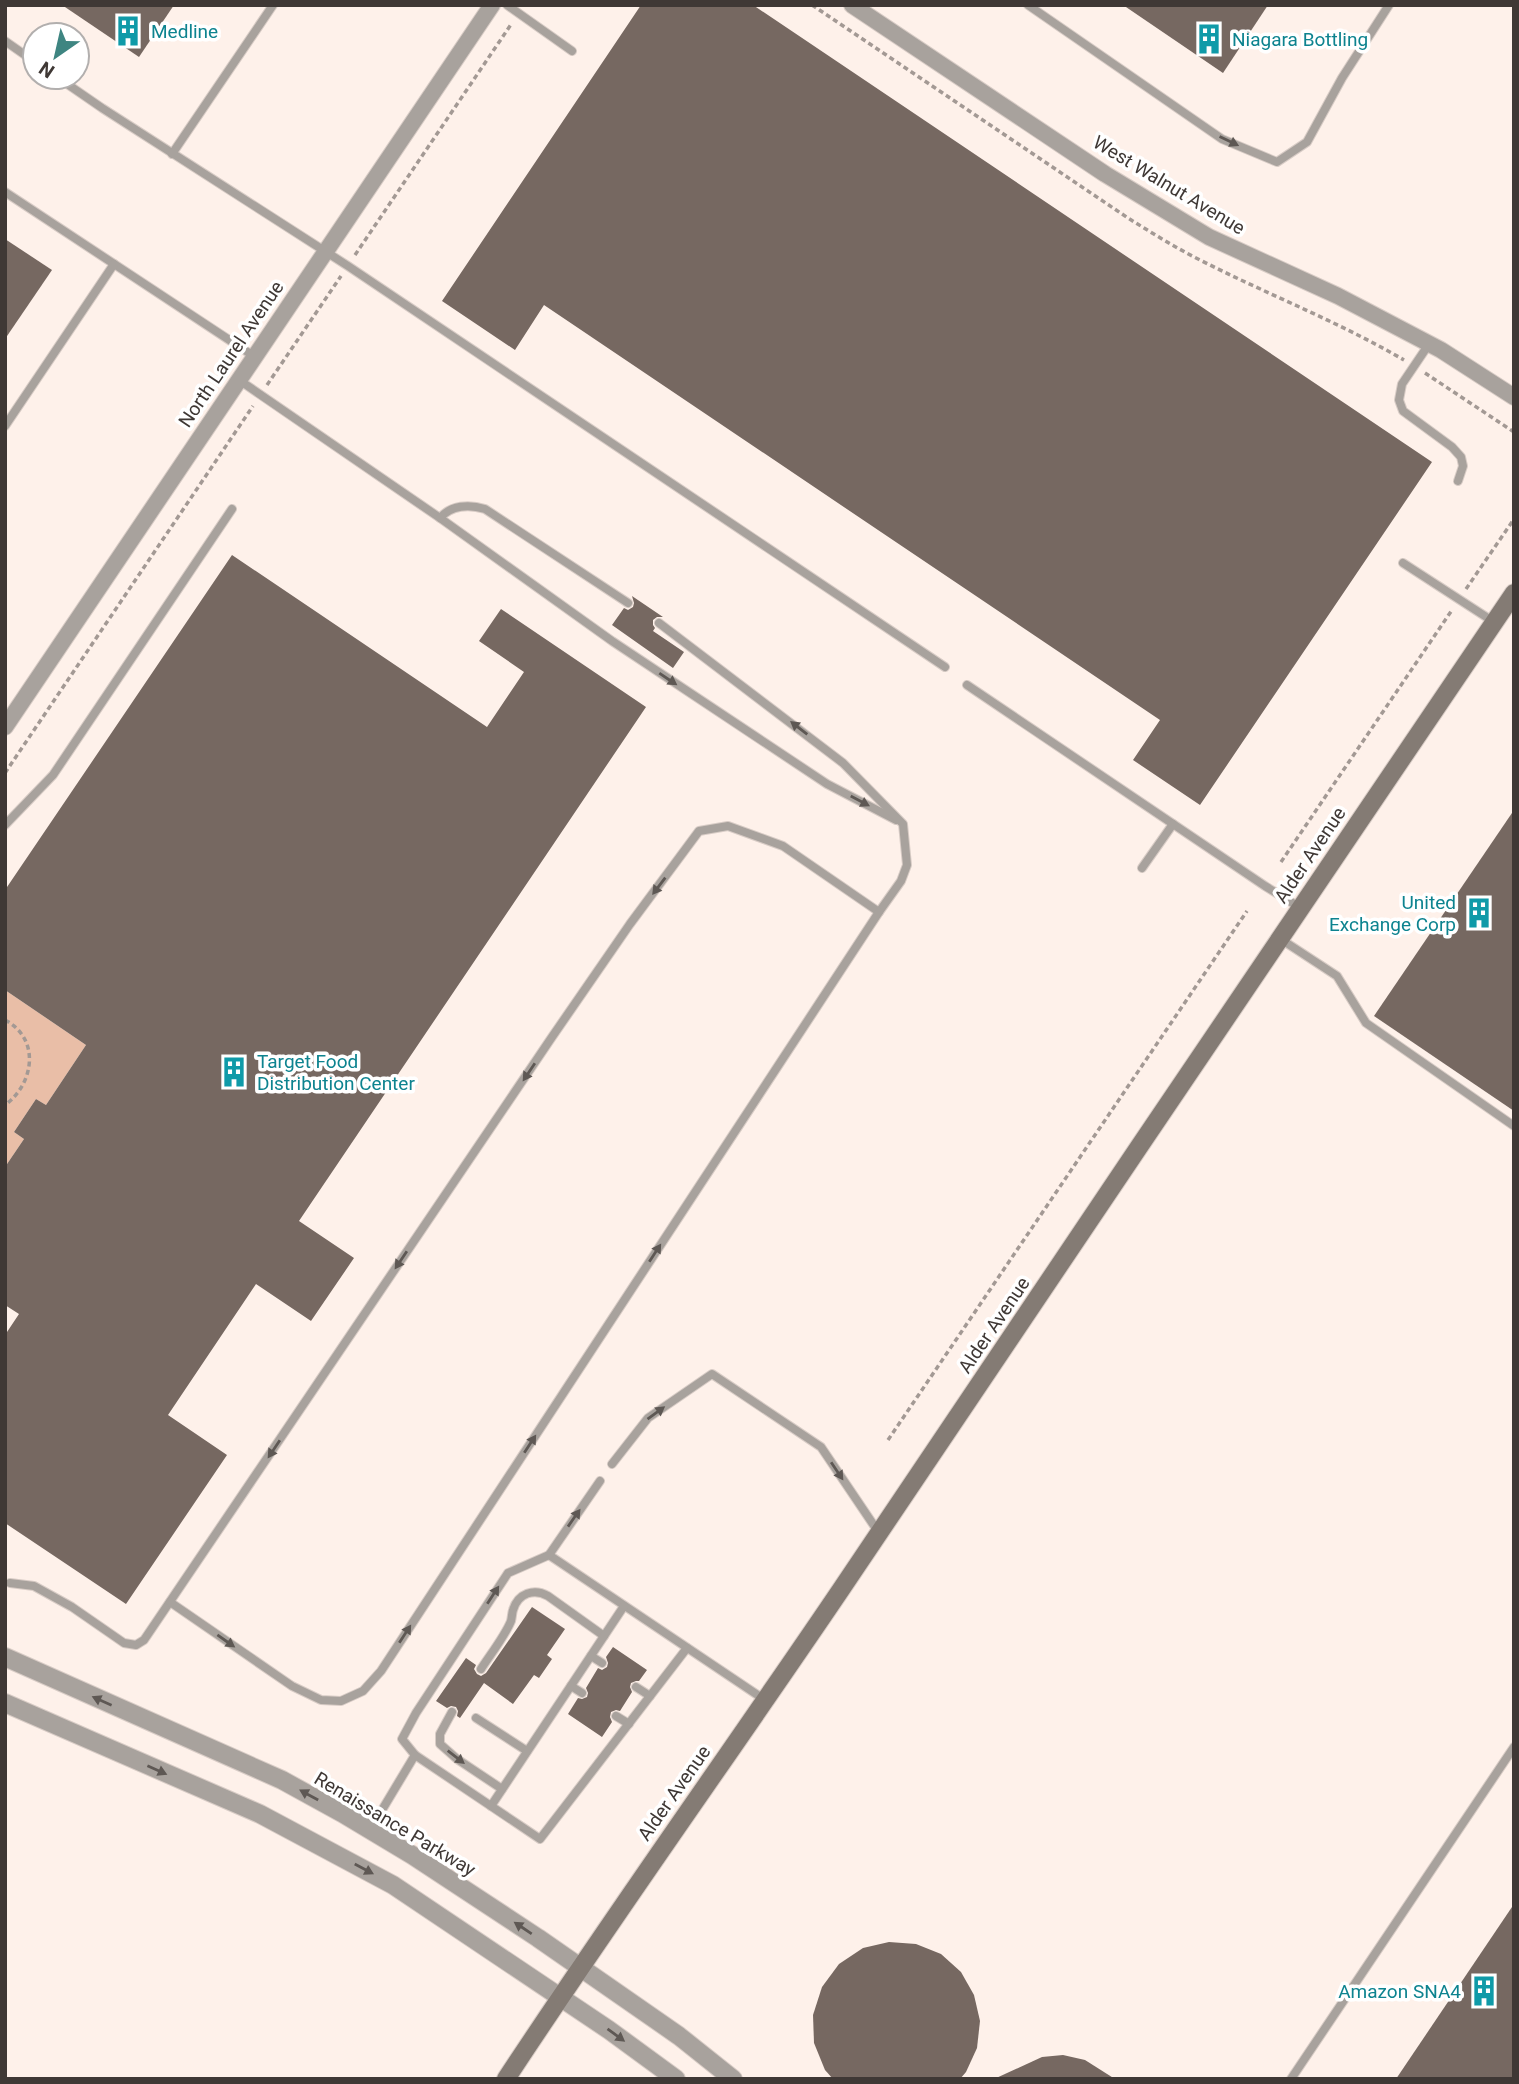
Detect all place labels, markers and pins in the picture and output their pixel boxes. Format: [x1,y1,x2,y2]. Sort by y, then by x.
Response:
building icon: Medline [111,14,145,48]
place label: Medline [151,20,218,43]
building icon: Niagara Bottling [1192,22,1226,56]
place label: Niagara Bottling [1232,28,1368,51]
place label: United Exchange Corp [1329,891,1456,936]
building icon: United Exchange Corp [1462,896,1496,930]
place label: Target Food Distribution Center [257,1050,415,1095]
building icon: Target Food Distribution Center [217,1055,251,1089]
building icon: Amazon SNA4 [1467,1974,1501,2008]
place label: Amazon SNA4 [1338,1980,1461,2003]

